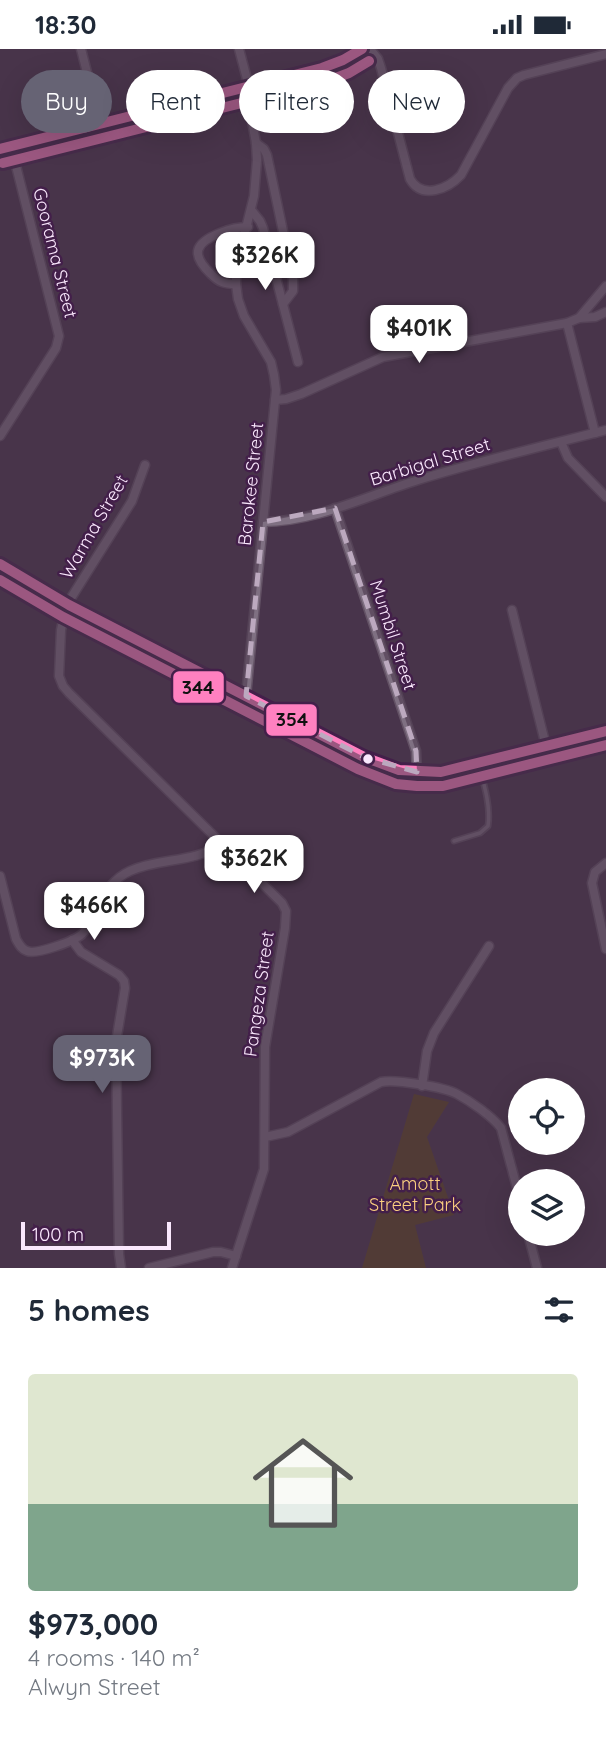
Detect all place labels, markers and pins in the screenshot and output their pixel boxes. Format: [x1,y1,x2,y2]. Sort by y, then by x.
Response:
pin: $326K [216,233,314,292]
pin: $401K [370,305,468,365]
unlabelled marker [361,752,375,766]
pin: $362K [205,835,303,895]
pin: $466K [45,883,143,942]
pin: $973K [53,1035,151,1095]

